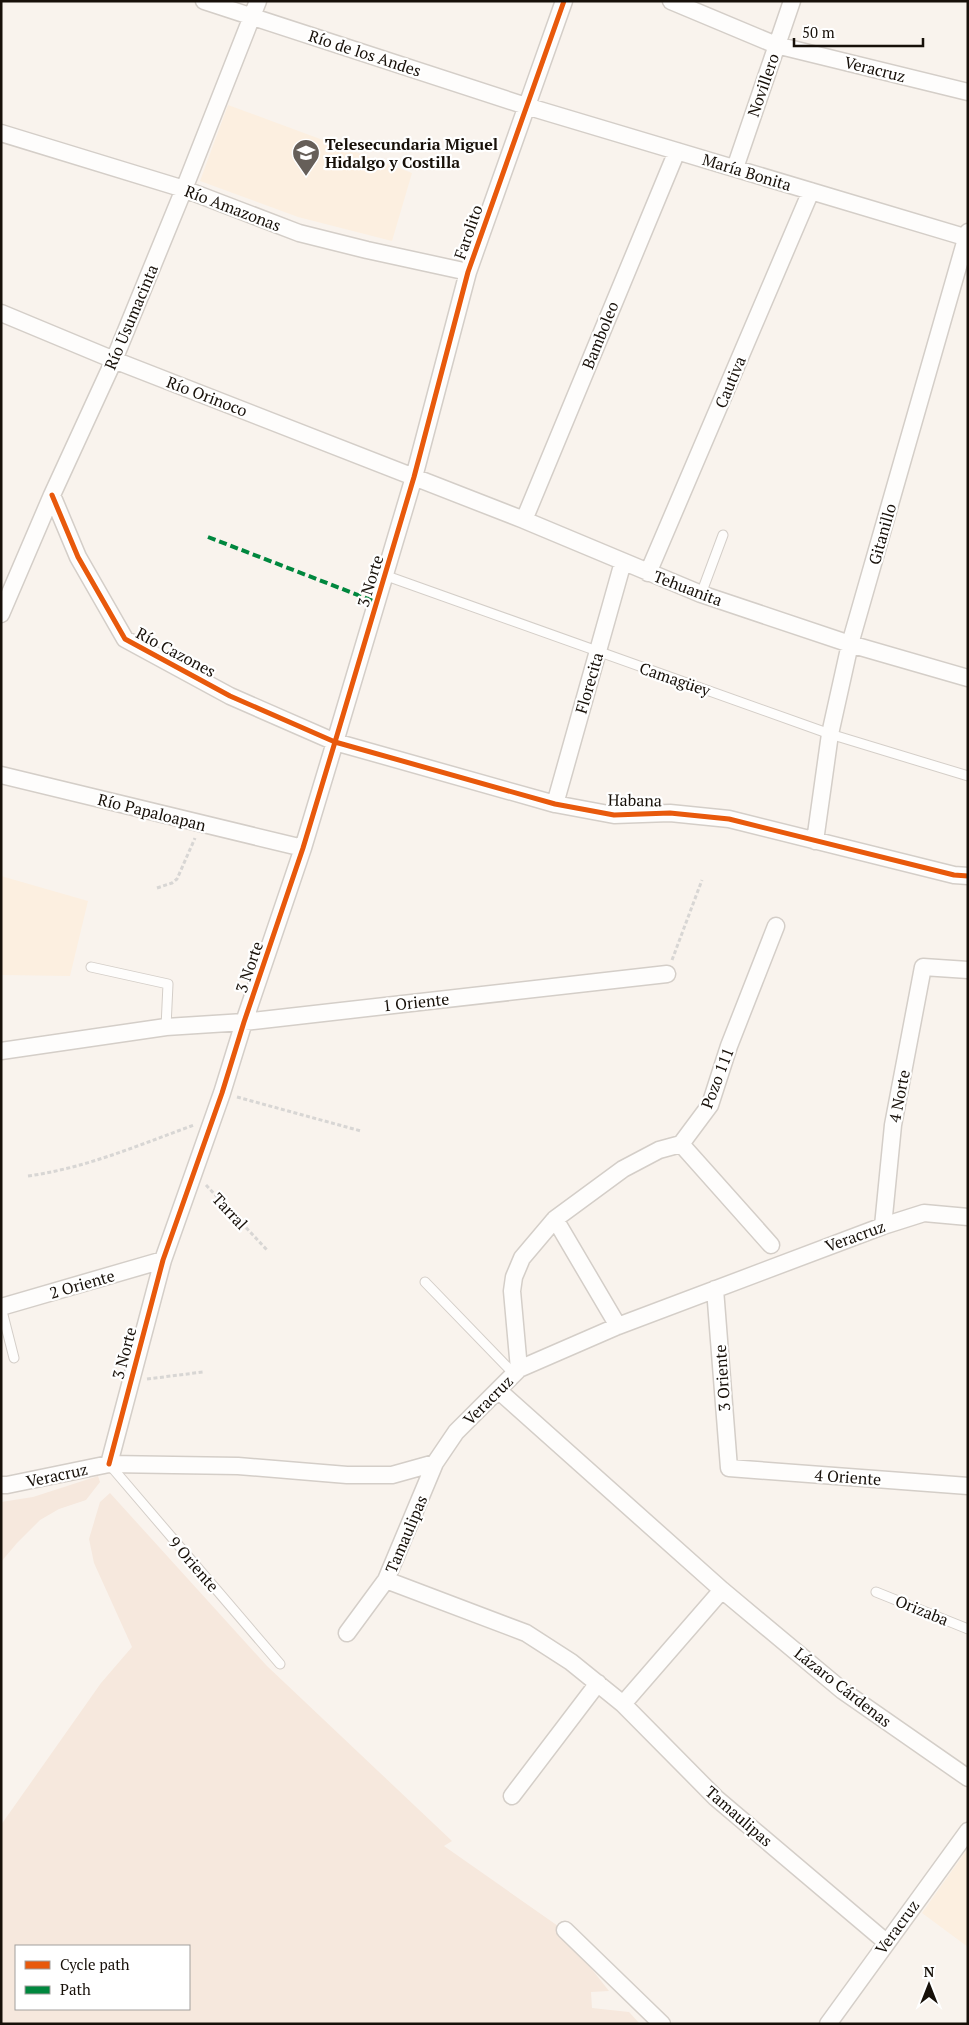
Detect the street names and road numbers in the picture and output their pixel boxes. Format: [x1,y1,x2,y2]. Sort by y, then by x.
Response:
street label: Río de los Andes [306,24,424,82]
street label: Novillero [742,50,784,120]
street label: Veracruz [842,51,908,87]
street label: María Bonita [700,148,794,196]
street label: Río Amazonas [182,180,284,236]
street label: Farolito [448,202,488,262]
street label: Río Usumacinta [99,261,163,373]
street label: Bamboleo [576,298,624,372]
street label: Cautiva [709,353,751,411]
street label: Río Orinoco [163,371,251,422]
street label: Gitanillo [863,501,901,567]
street label: 3 Norte [352,552,388,610]
street label: Tehuanita [650,565,726,611]
street label: Río Cazones [132,622,220,682]
street label: Florecita [570,650,608,716]
street label: Camagüey [637,657,714,702]
street label: Río Papaloapan [96,788,209,836]
street label: Habana [608,789,662,811]
street label: 3 Norte [230,938,268,996]
street label: 1 Oriente [382,988,450,1016]
street label: Pozo 111 [695,1044,739,1112]
street label: 4 Norte [883,1068,915,1124]
street label: Tarral [207,1188,253,1234]
street label: Veracruz [822,1215,888,1257]
street label: 2 Oriente [47,1264,117,1304]
street label: 3 Norte [107,1325,141,1381]
street label: 3 Oriente [709,1344,735,1412]
street label: Veracruz [458,1370,518,1430]
street label: Veracruz [24,1458,90,1492]
street label: 4 Oriente [814,1464,882,1490]
street label: Tamaulipas [380,1492,432,1576]
street label: 9 Oriente [164,1532,224,1596]
street label: Orizaba [892,1589,952,1631]
street label: Lázaro Cárdenas [790,1642,896,1732]
street label: Tamaulipas [701,1781,777,1851]
street label: Veracruz [870,1895,924,1959]

